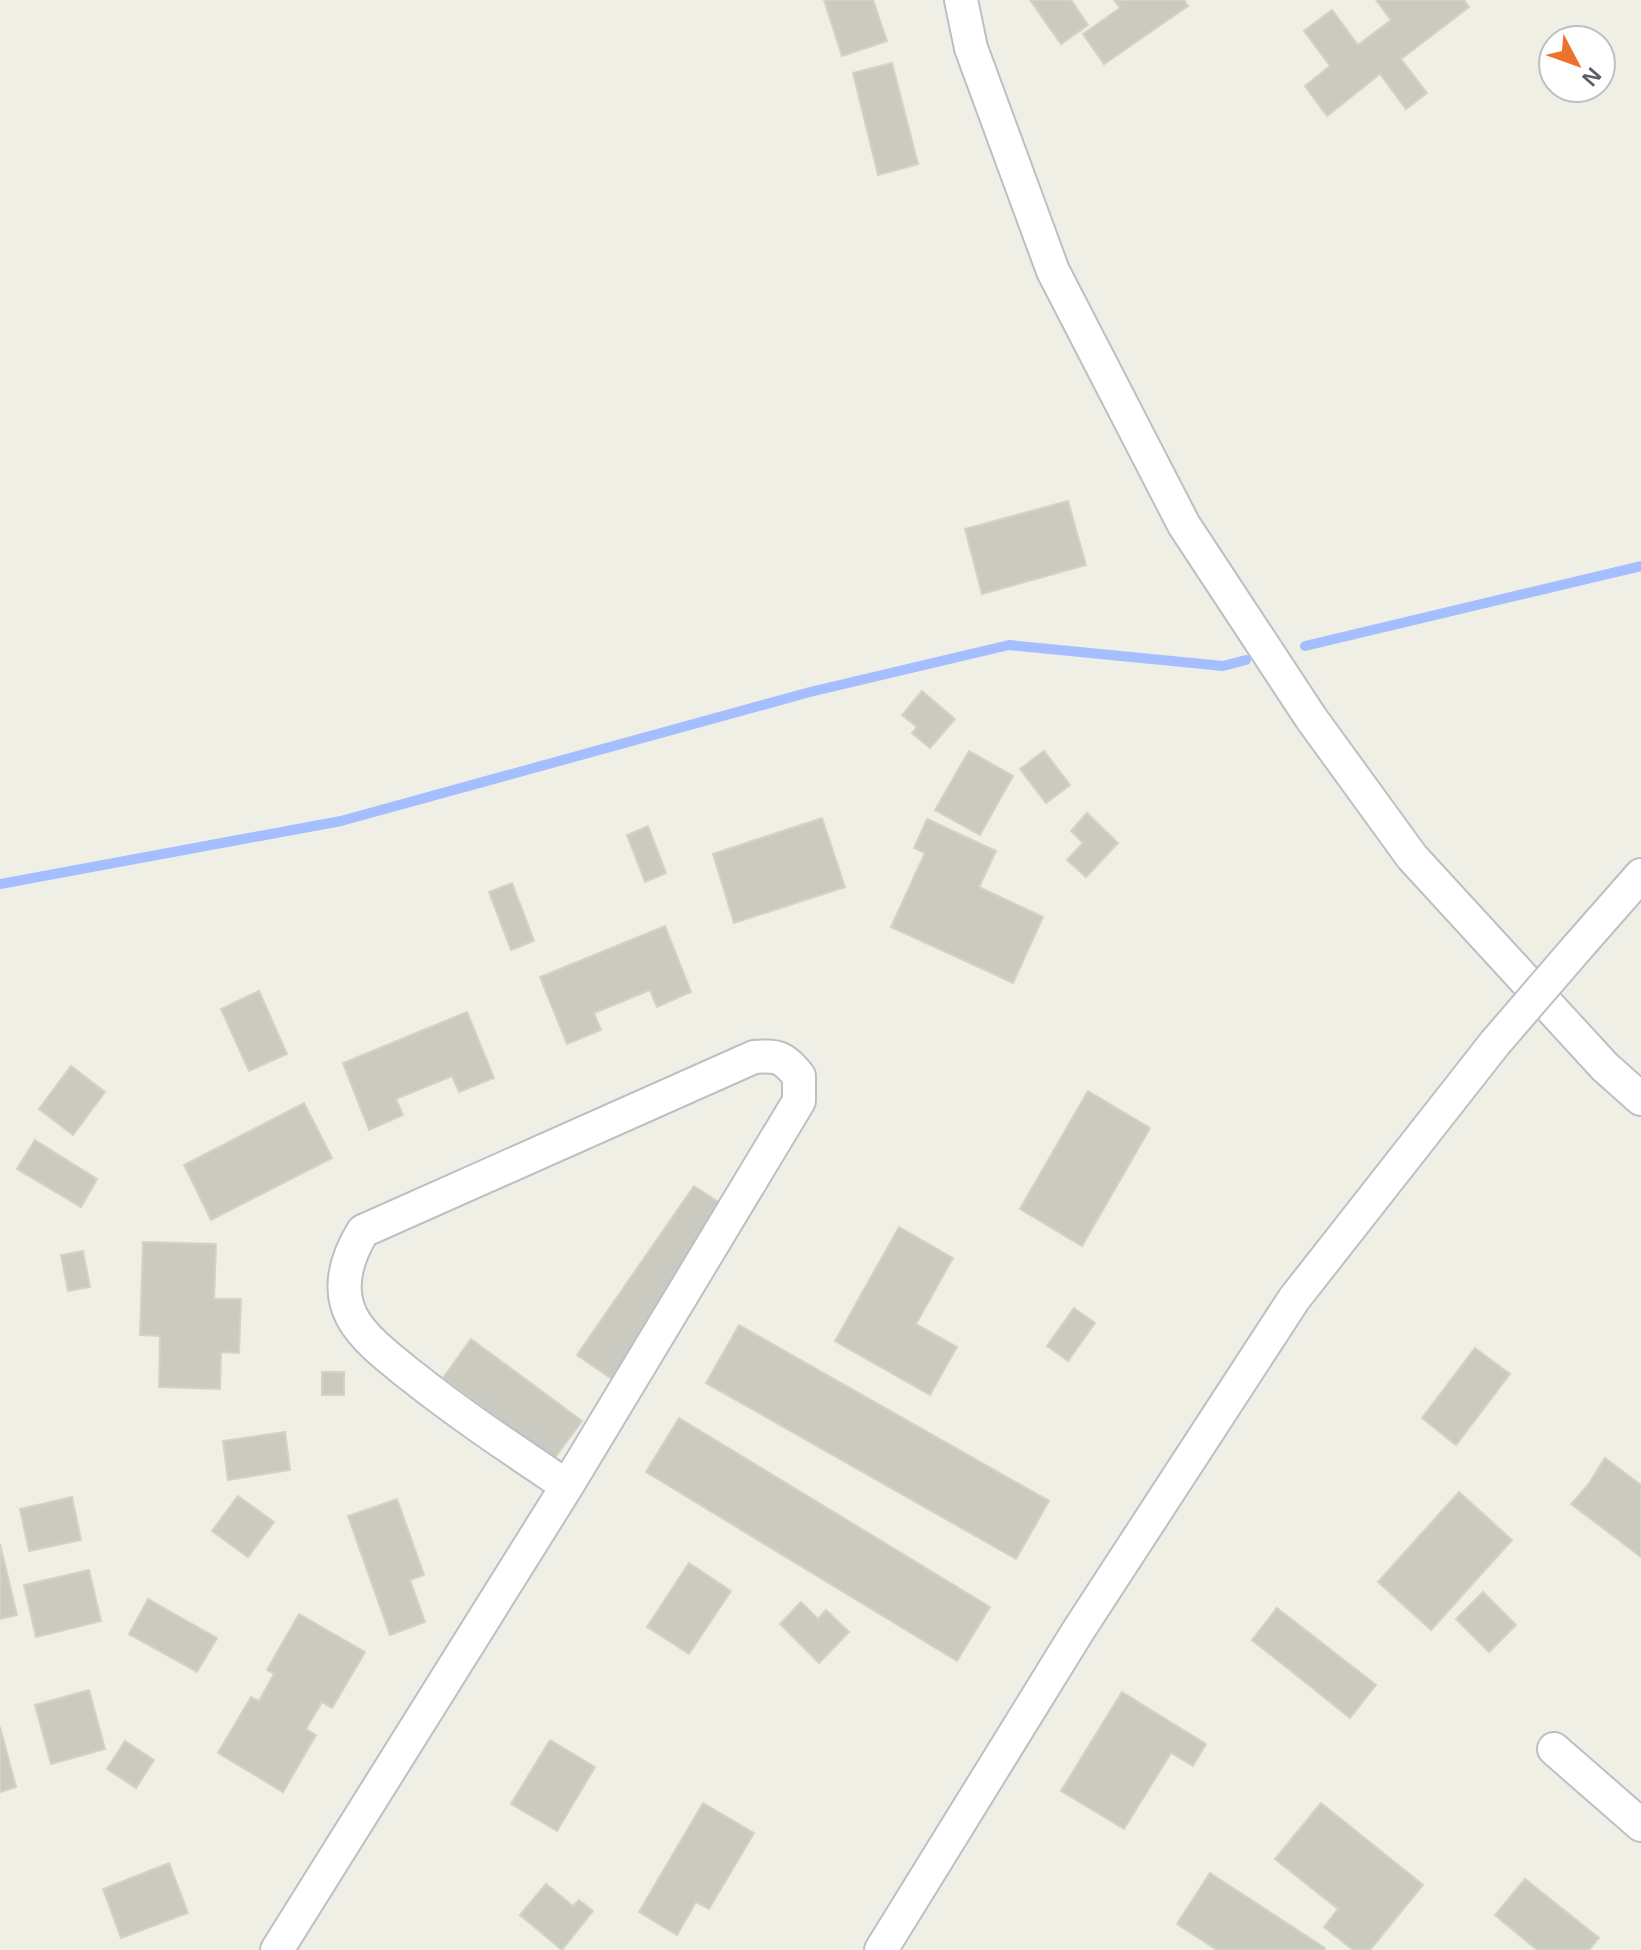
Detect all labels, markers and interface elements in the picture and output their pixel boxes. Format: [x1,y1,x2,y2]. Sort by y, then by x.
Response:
north arrow [1537,24,1617,104]
text: N [1577,63,1606,91]

